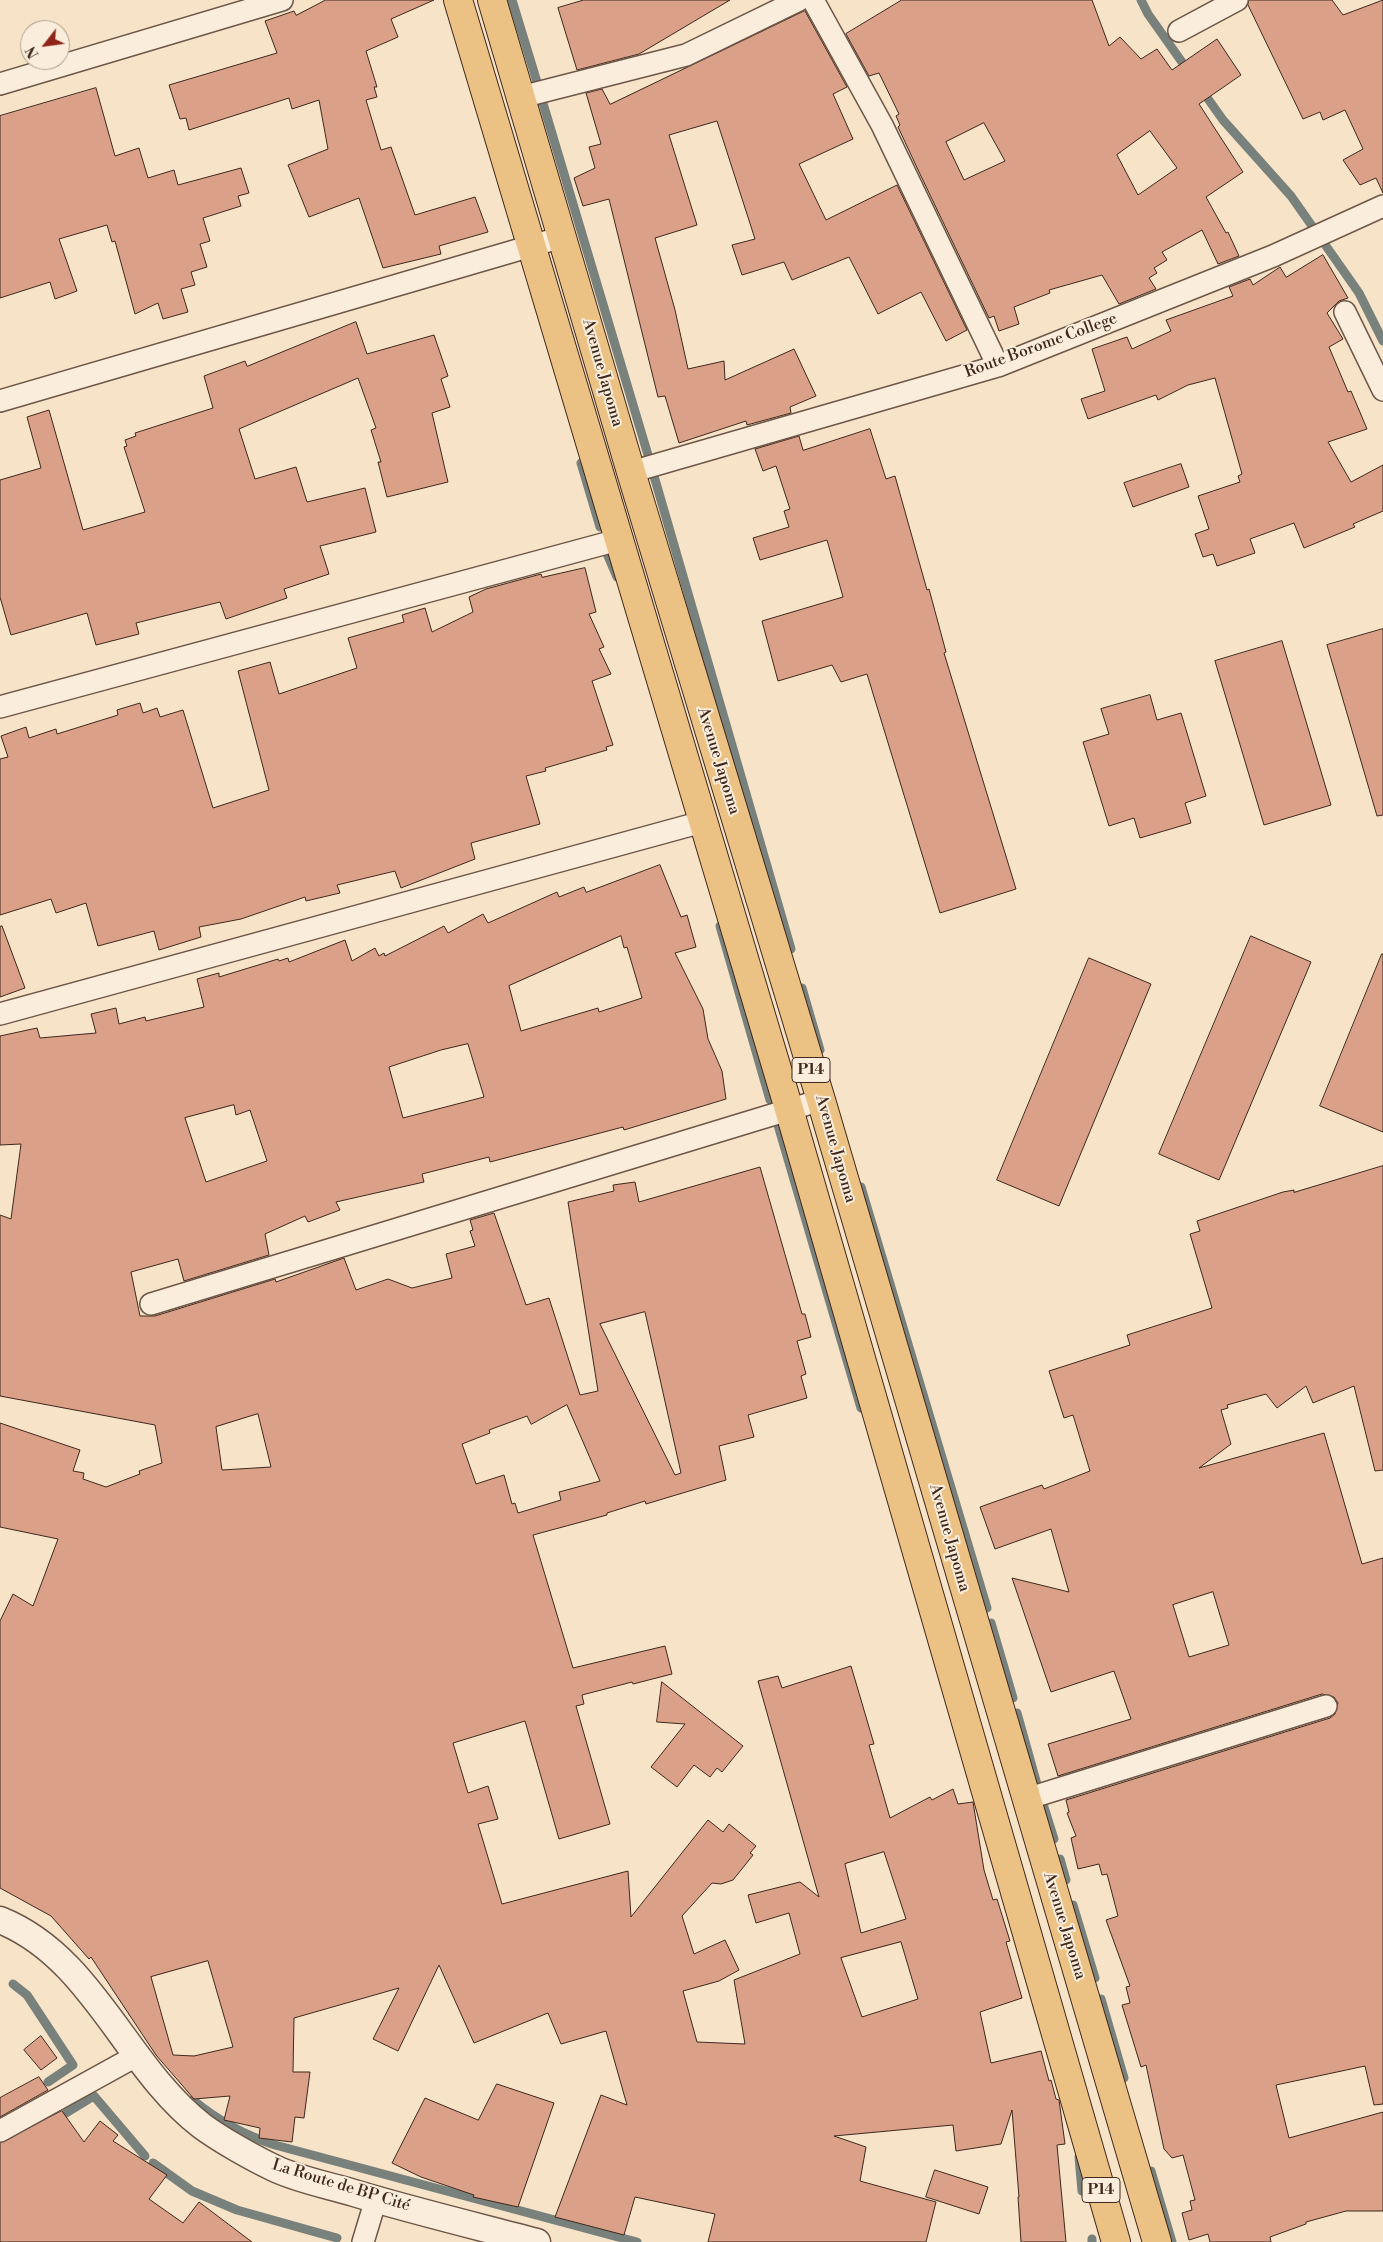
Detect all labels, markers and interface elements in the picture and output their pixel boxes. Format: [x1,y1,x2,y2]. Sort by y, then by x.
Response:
north arrow [20,20,70,70]
text: N [22,43,43,61]
street label: Route Borome College [962,309,1120,383]
street label: Avenue Japoma [577,317,627,429]
street label: Avenue Japoma [693,705,743,817]
road number: P14 [792,1058,830,1082]
street label: Avenue Japoma [810,1093,860,1205]
street label: Avenue Japoma [924,1482,974,1594]
street label: Avenue Japoma [1039,1870,1089,1982]
street label: La Route de BP Cité [270,2156,412,2216]
road number: P14 [1082,2178,1120,2202]

